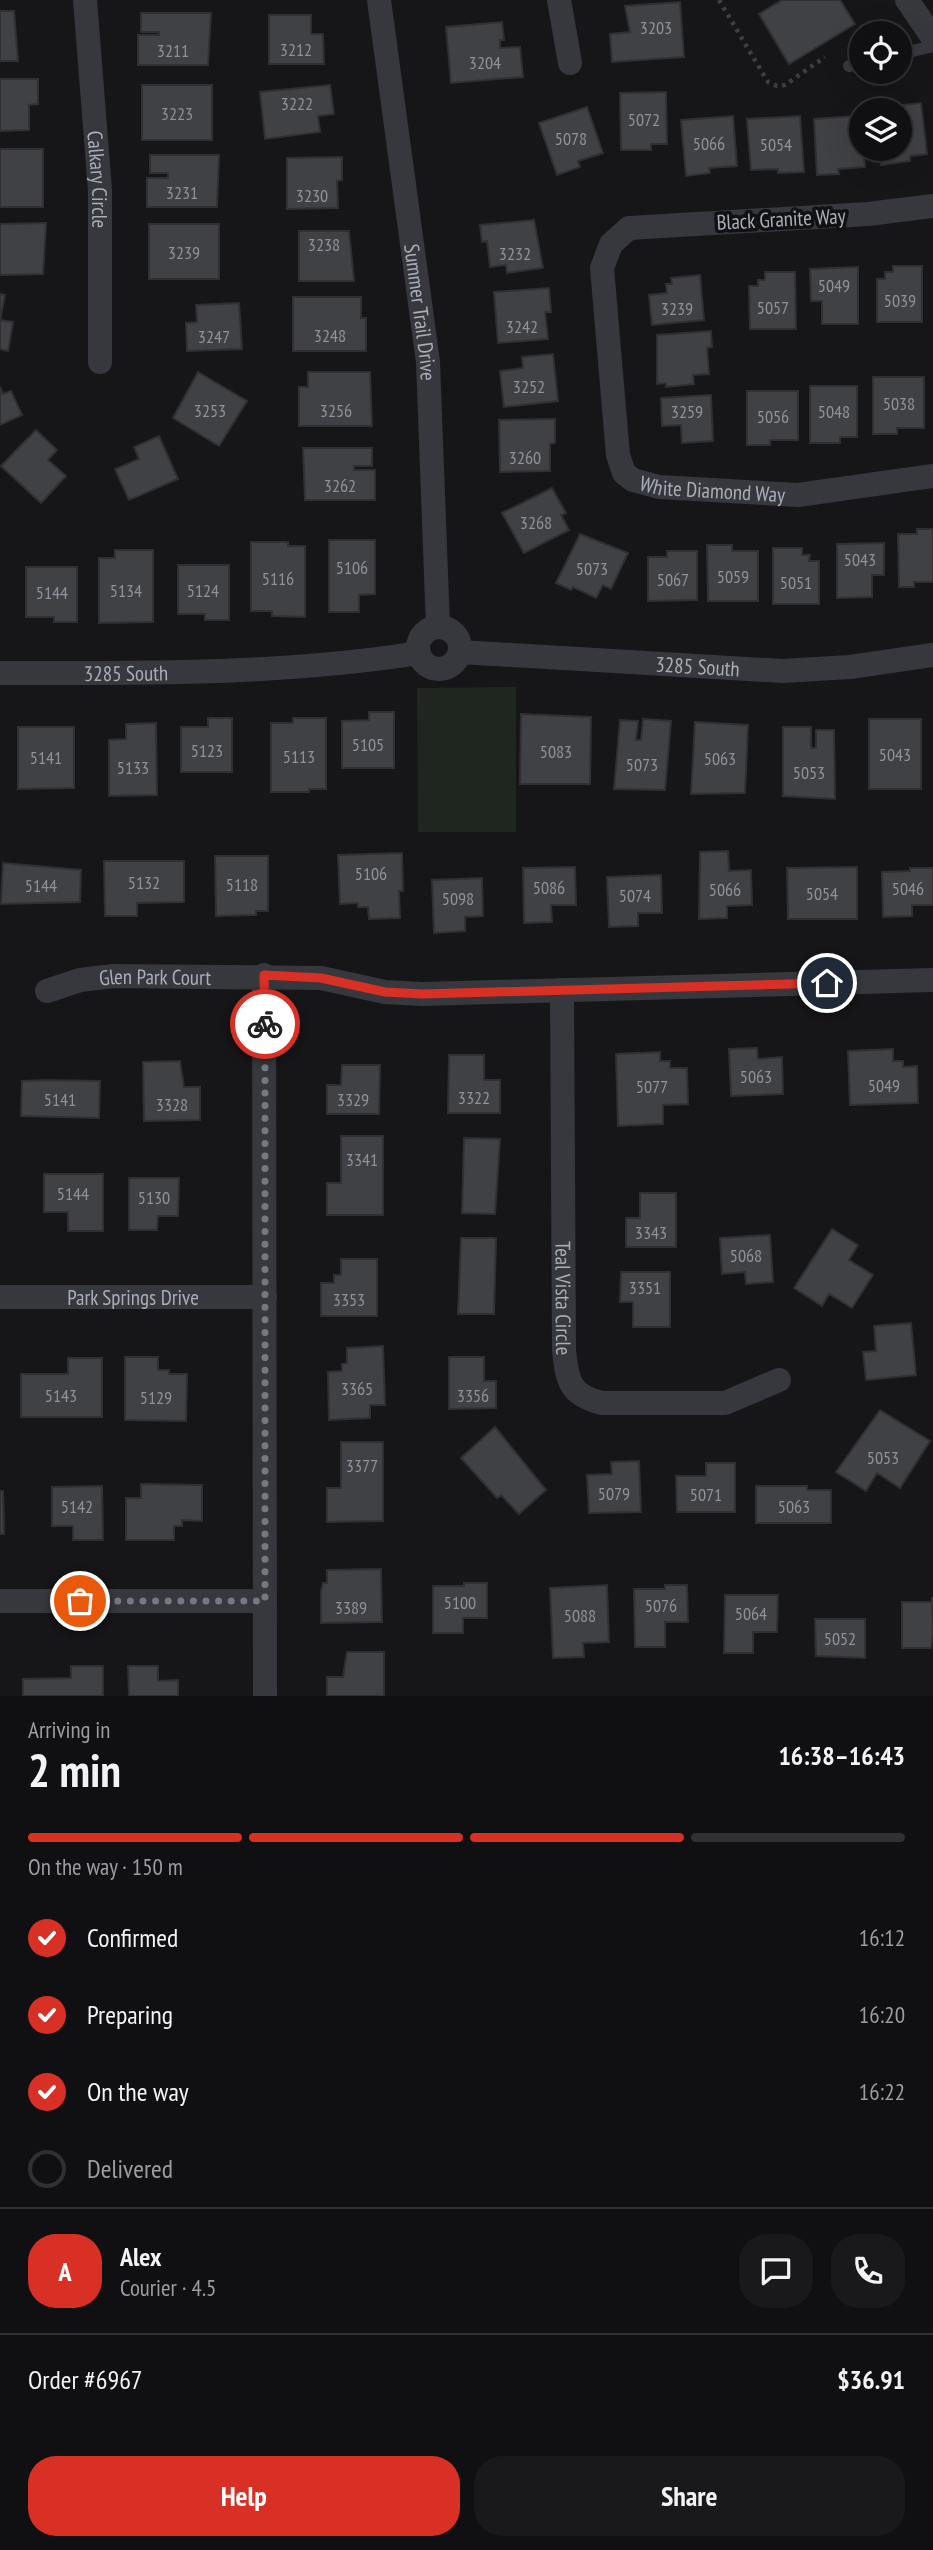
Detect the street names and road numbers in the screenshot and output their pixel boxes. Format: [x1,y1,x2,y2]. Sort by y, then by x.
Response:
street label: Calkary Circle [82,130,114,228]
street label: Black Granite Way [716,202,846,236]
street label: Summer Trail Drive [399,242,442,381]
street label: White Diamond Way [637,469,786,508]
street label: 3285 South [655,650,741,682]
street label: 3285 South [84,659,168,687]
street label: Glen Park Court [97,962,211,991]
street label: Teal Vista Circle [550,1241,578,1356]
street label: Park Springs Drive [67,1284,199,1311]

